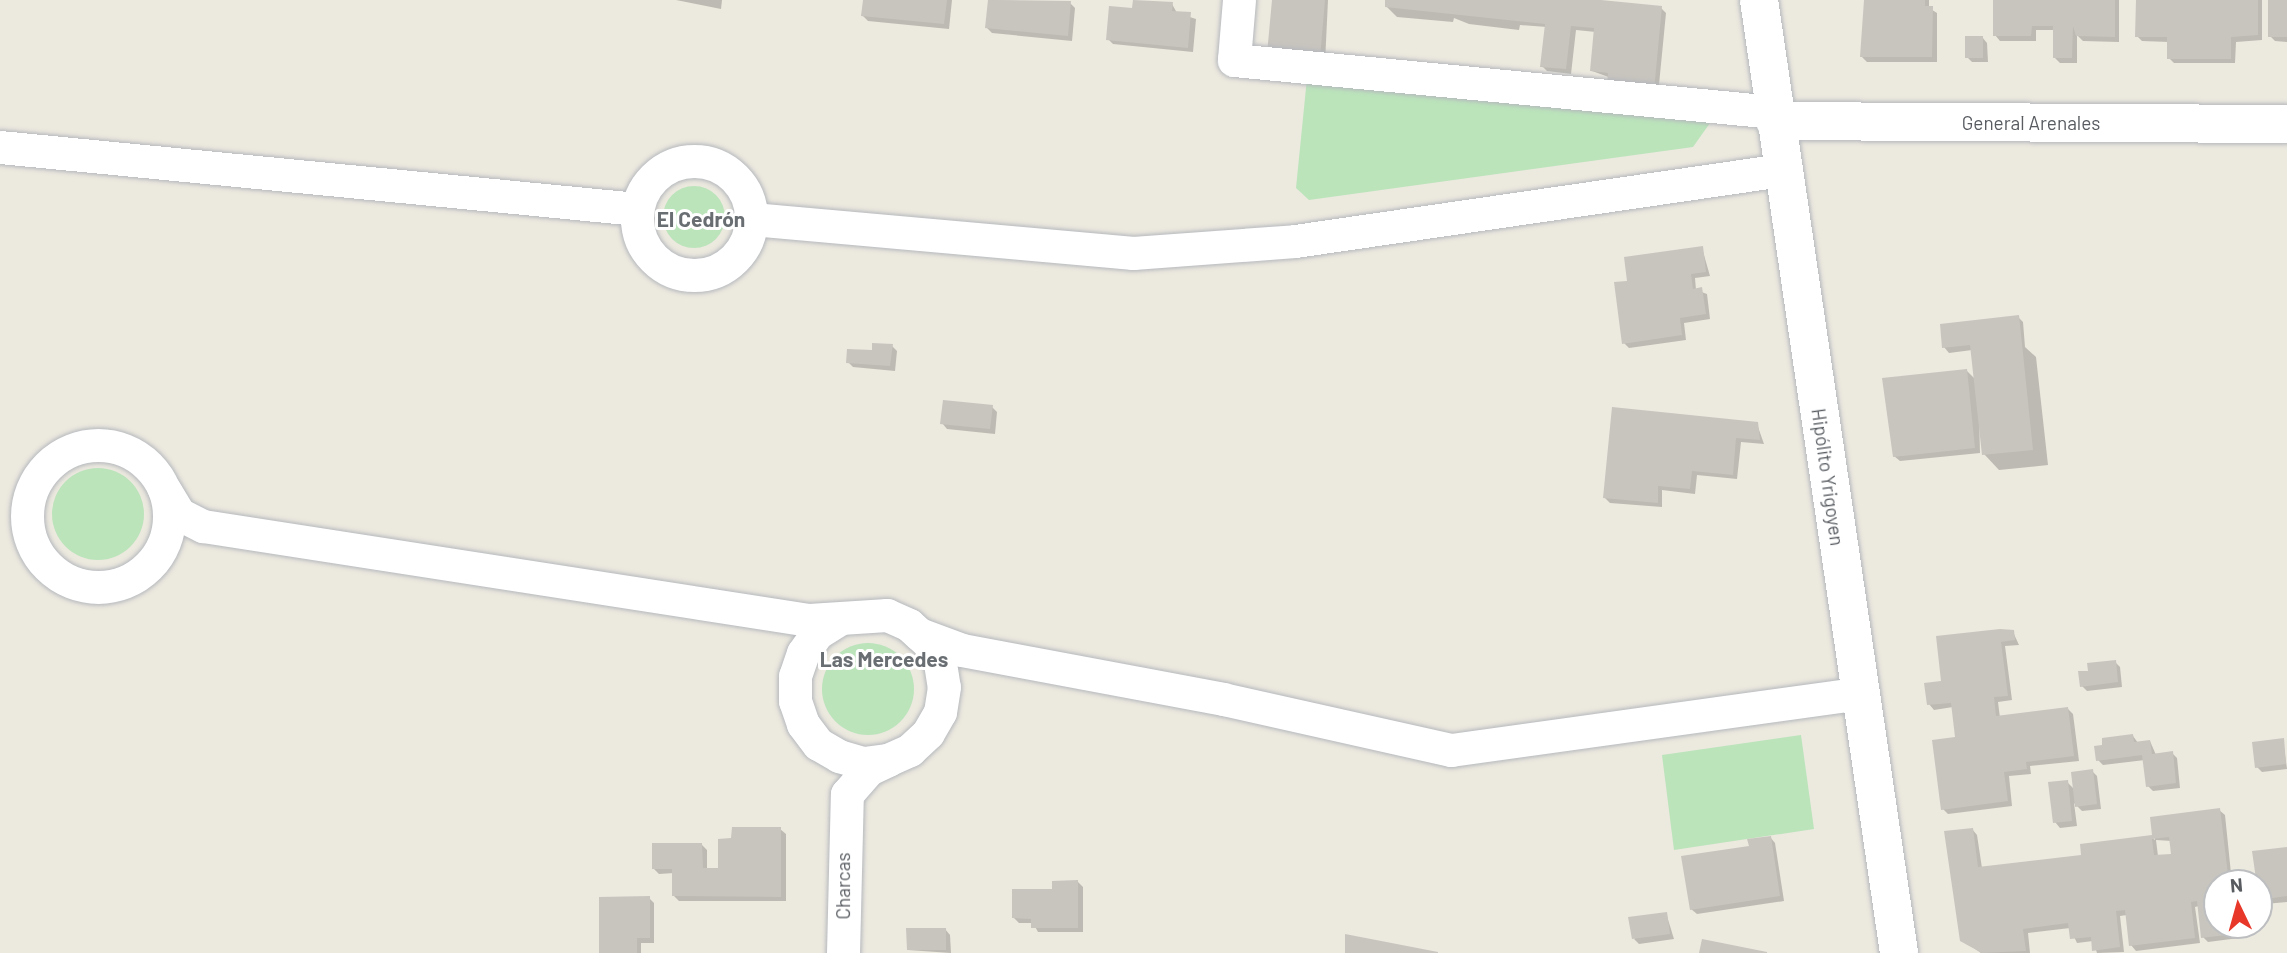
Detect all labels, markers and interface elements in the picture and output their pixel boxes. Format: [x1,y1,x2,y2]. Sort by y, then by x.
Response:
street label: General Arenales [1962,112,2100,134]
district label: El Cedrón [657,206,745,232]
street label: Hipólito Yrigoyen [1807,407,1849,547]
district label: Las Mercedes [820,646,948,672]
street label: Charcas [832,852,854,920]
north arrow [2203,869,2273,939]
text: N [2229,873,2244,897]

